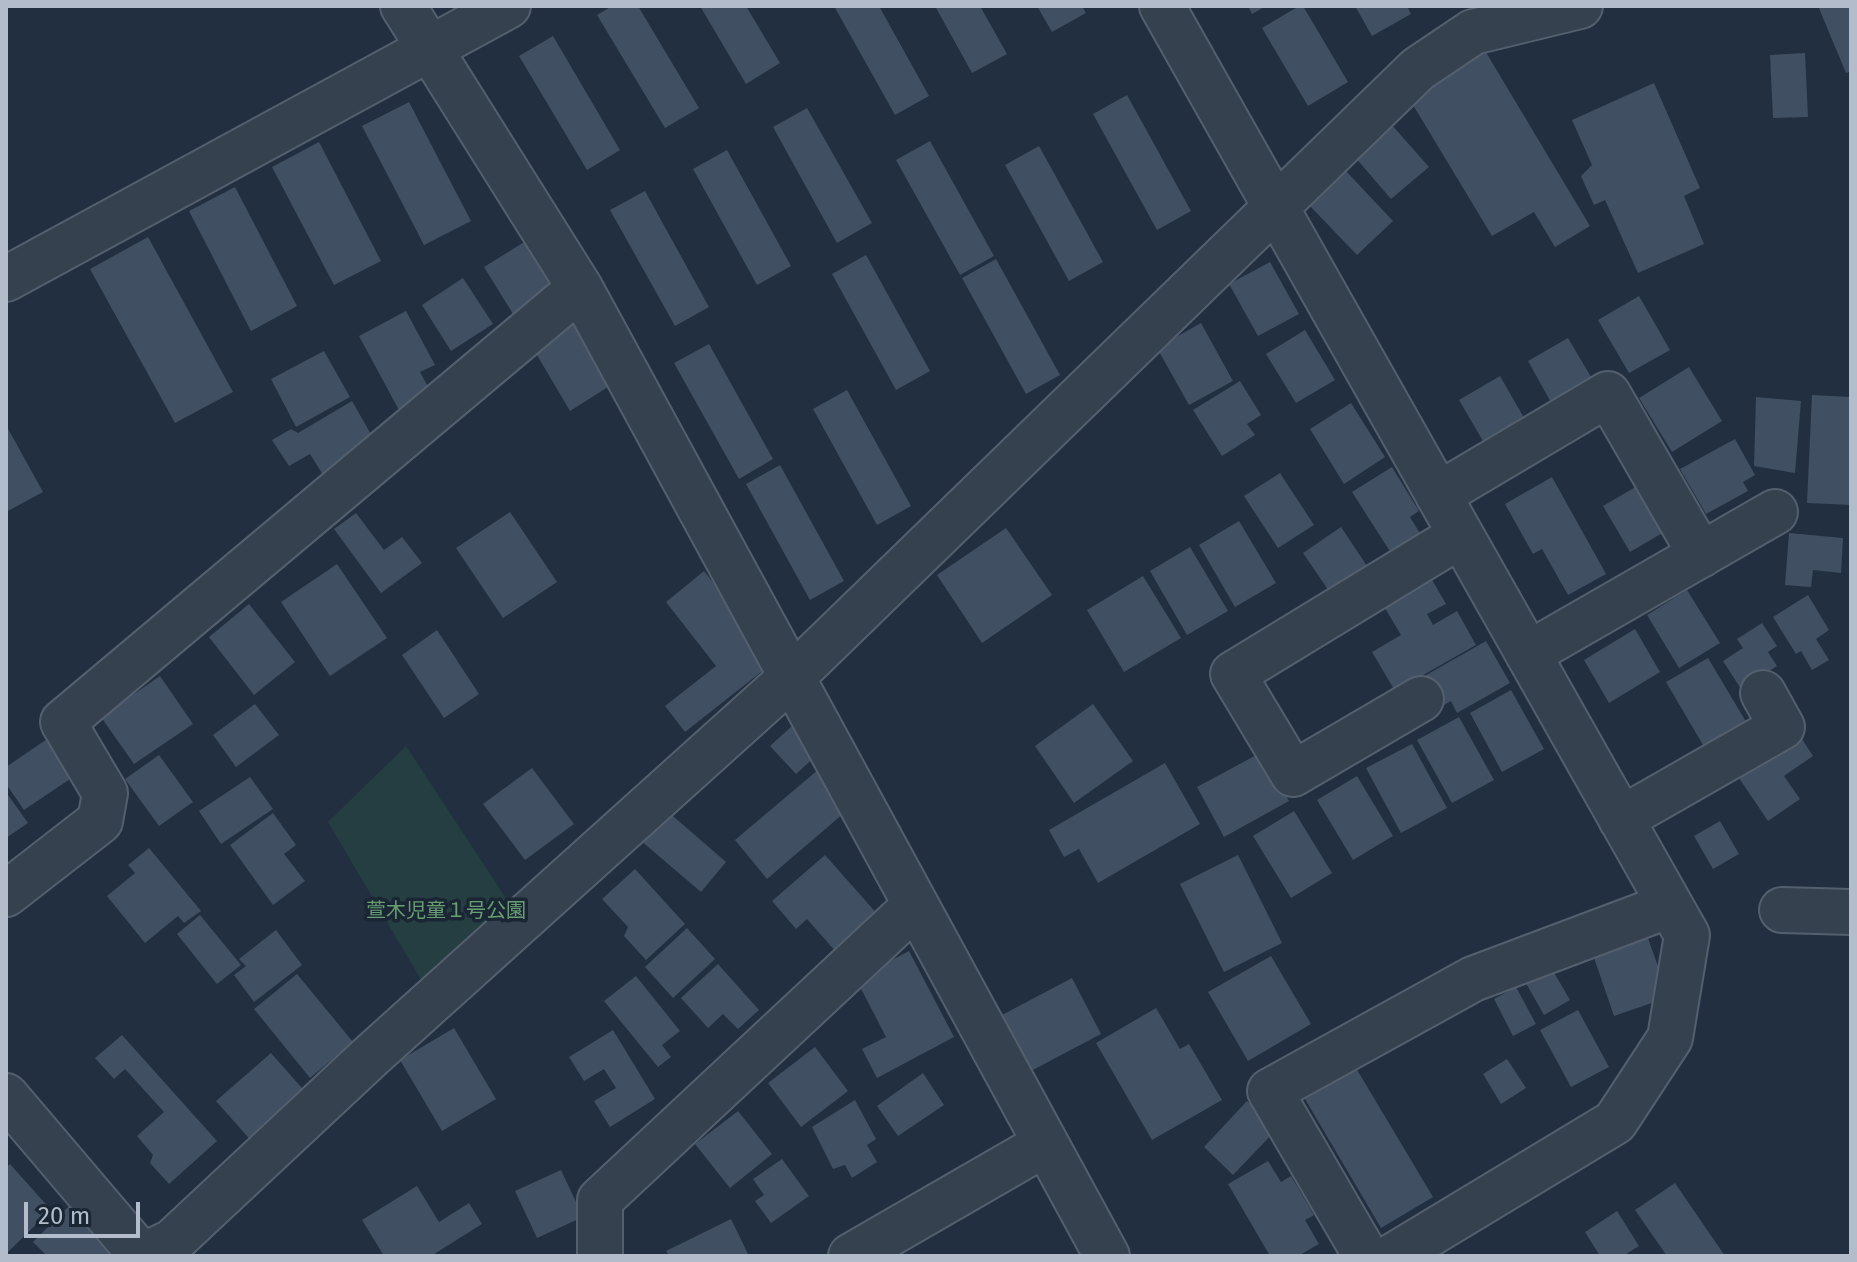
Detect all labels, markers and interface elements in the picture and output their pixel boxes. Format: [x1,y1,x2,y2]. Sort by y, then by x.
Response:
park label: 萱木児童１号公園 [366,899,526,923]
scale bar [28,1186,144,1236]
text: 20 m [38,1202,90,1230]

